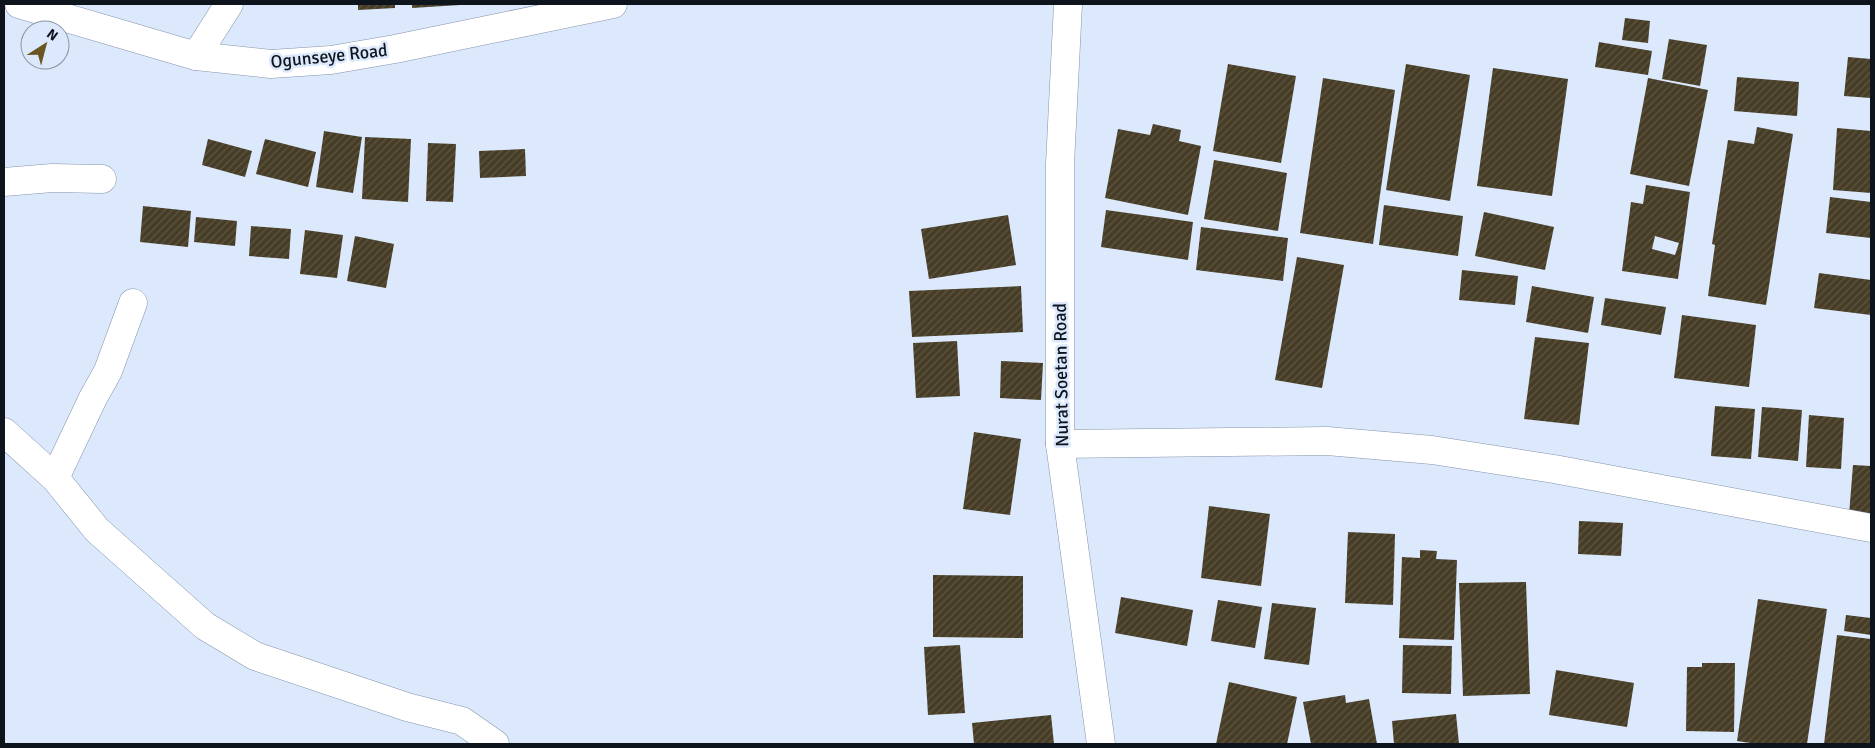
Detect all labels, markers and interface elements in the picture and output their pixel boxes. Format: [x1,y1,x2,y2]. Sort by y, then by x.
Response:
north arrow [20,20,70,70]
text: N [43,25,61,45]
street label: Ogunseye Road [269,39,389,73]
street label: Nurat Soetan Road [1049,303,1073,447]

